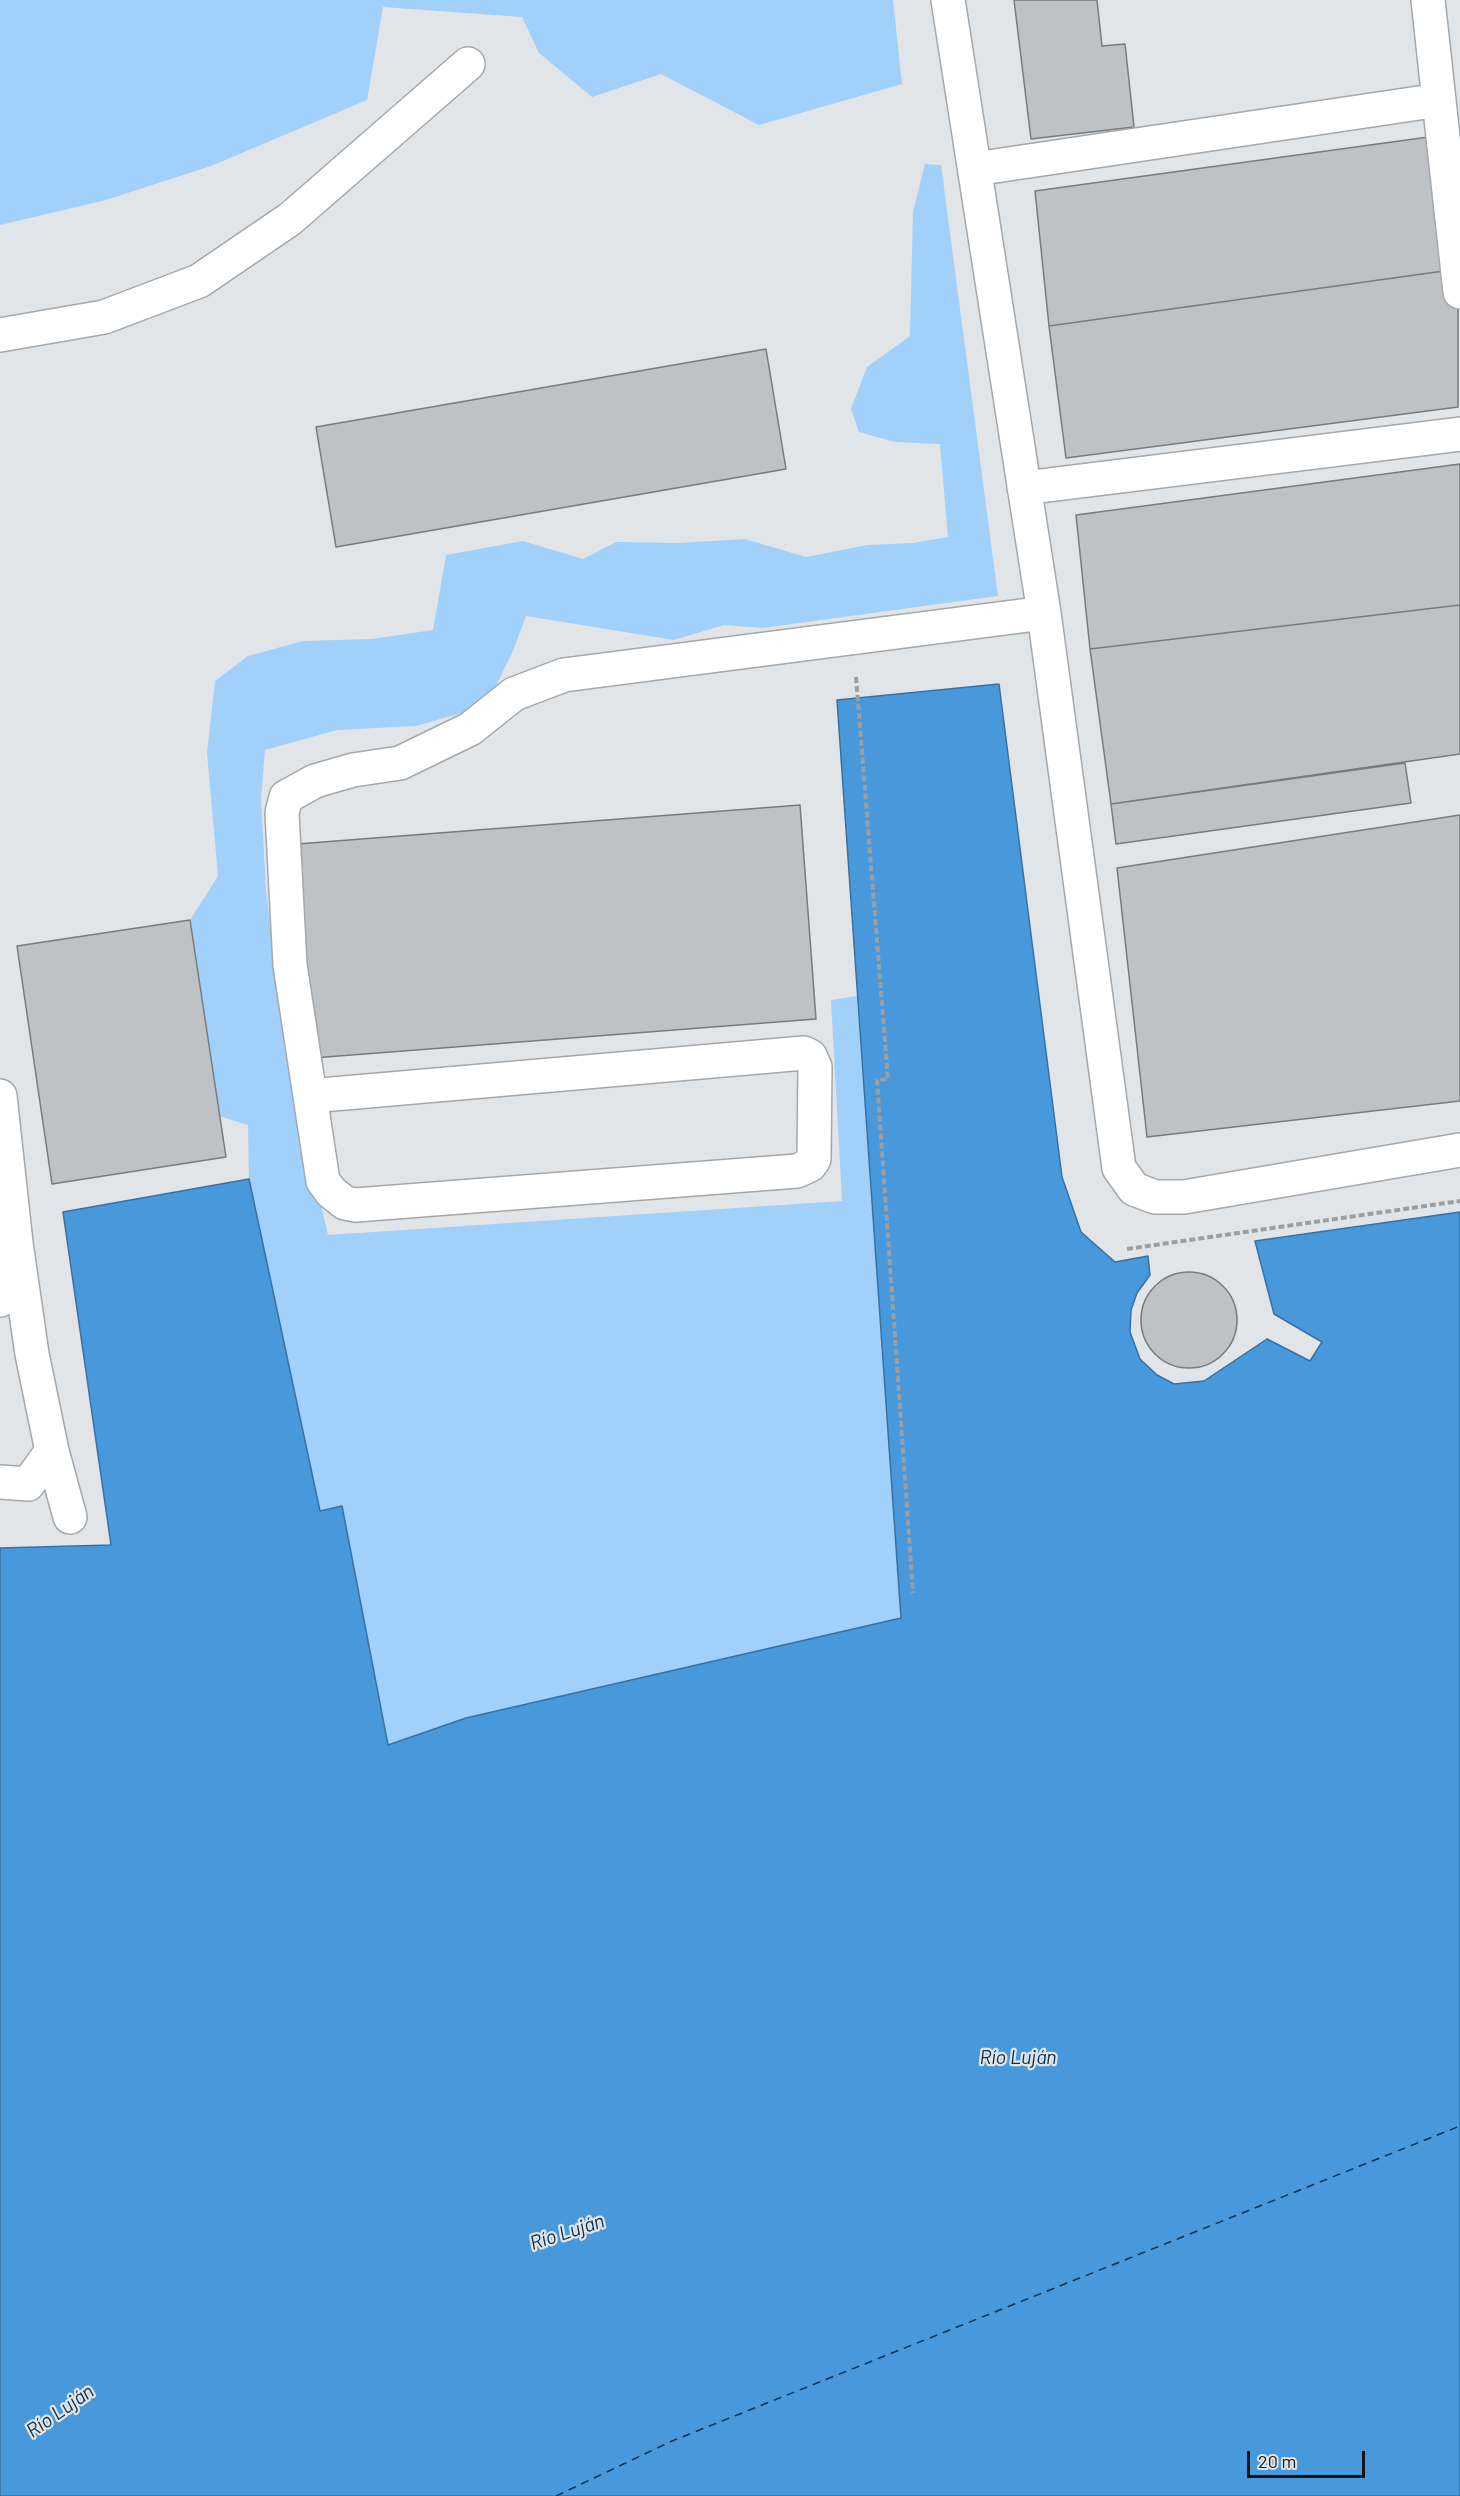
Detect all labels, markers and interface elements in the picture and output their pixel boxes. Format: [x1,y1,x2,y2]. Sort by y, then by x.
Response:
water label: Río Luján [980,2045,1056,2069]
water label: Río Luján [527,2209,607,2255]
water label: Río Luján [22,2379,98,2443]
scale bar [1250,2439,1368,2477]
text: 20 m [1258,2450,1296,2472]

